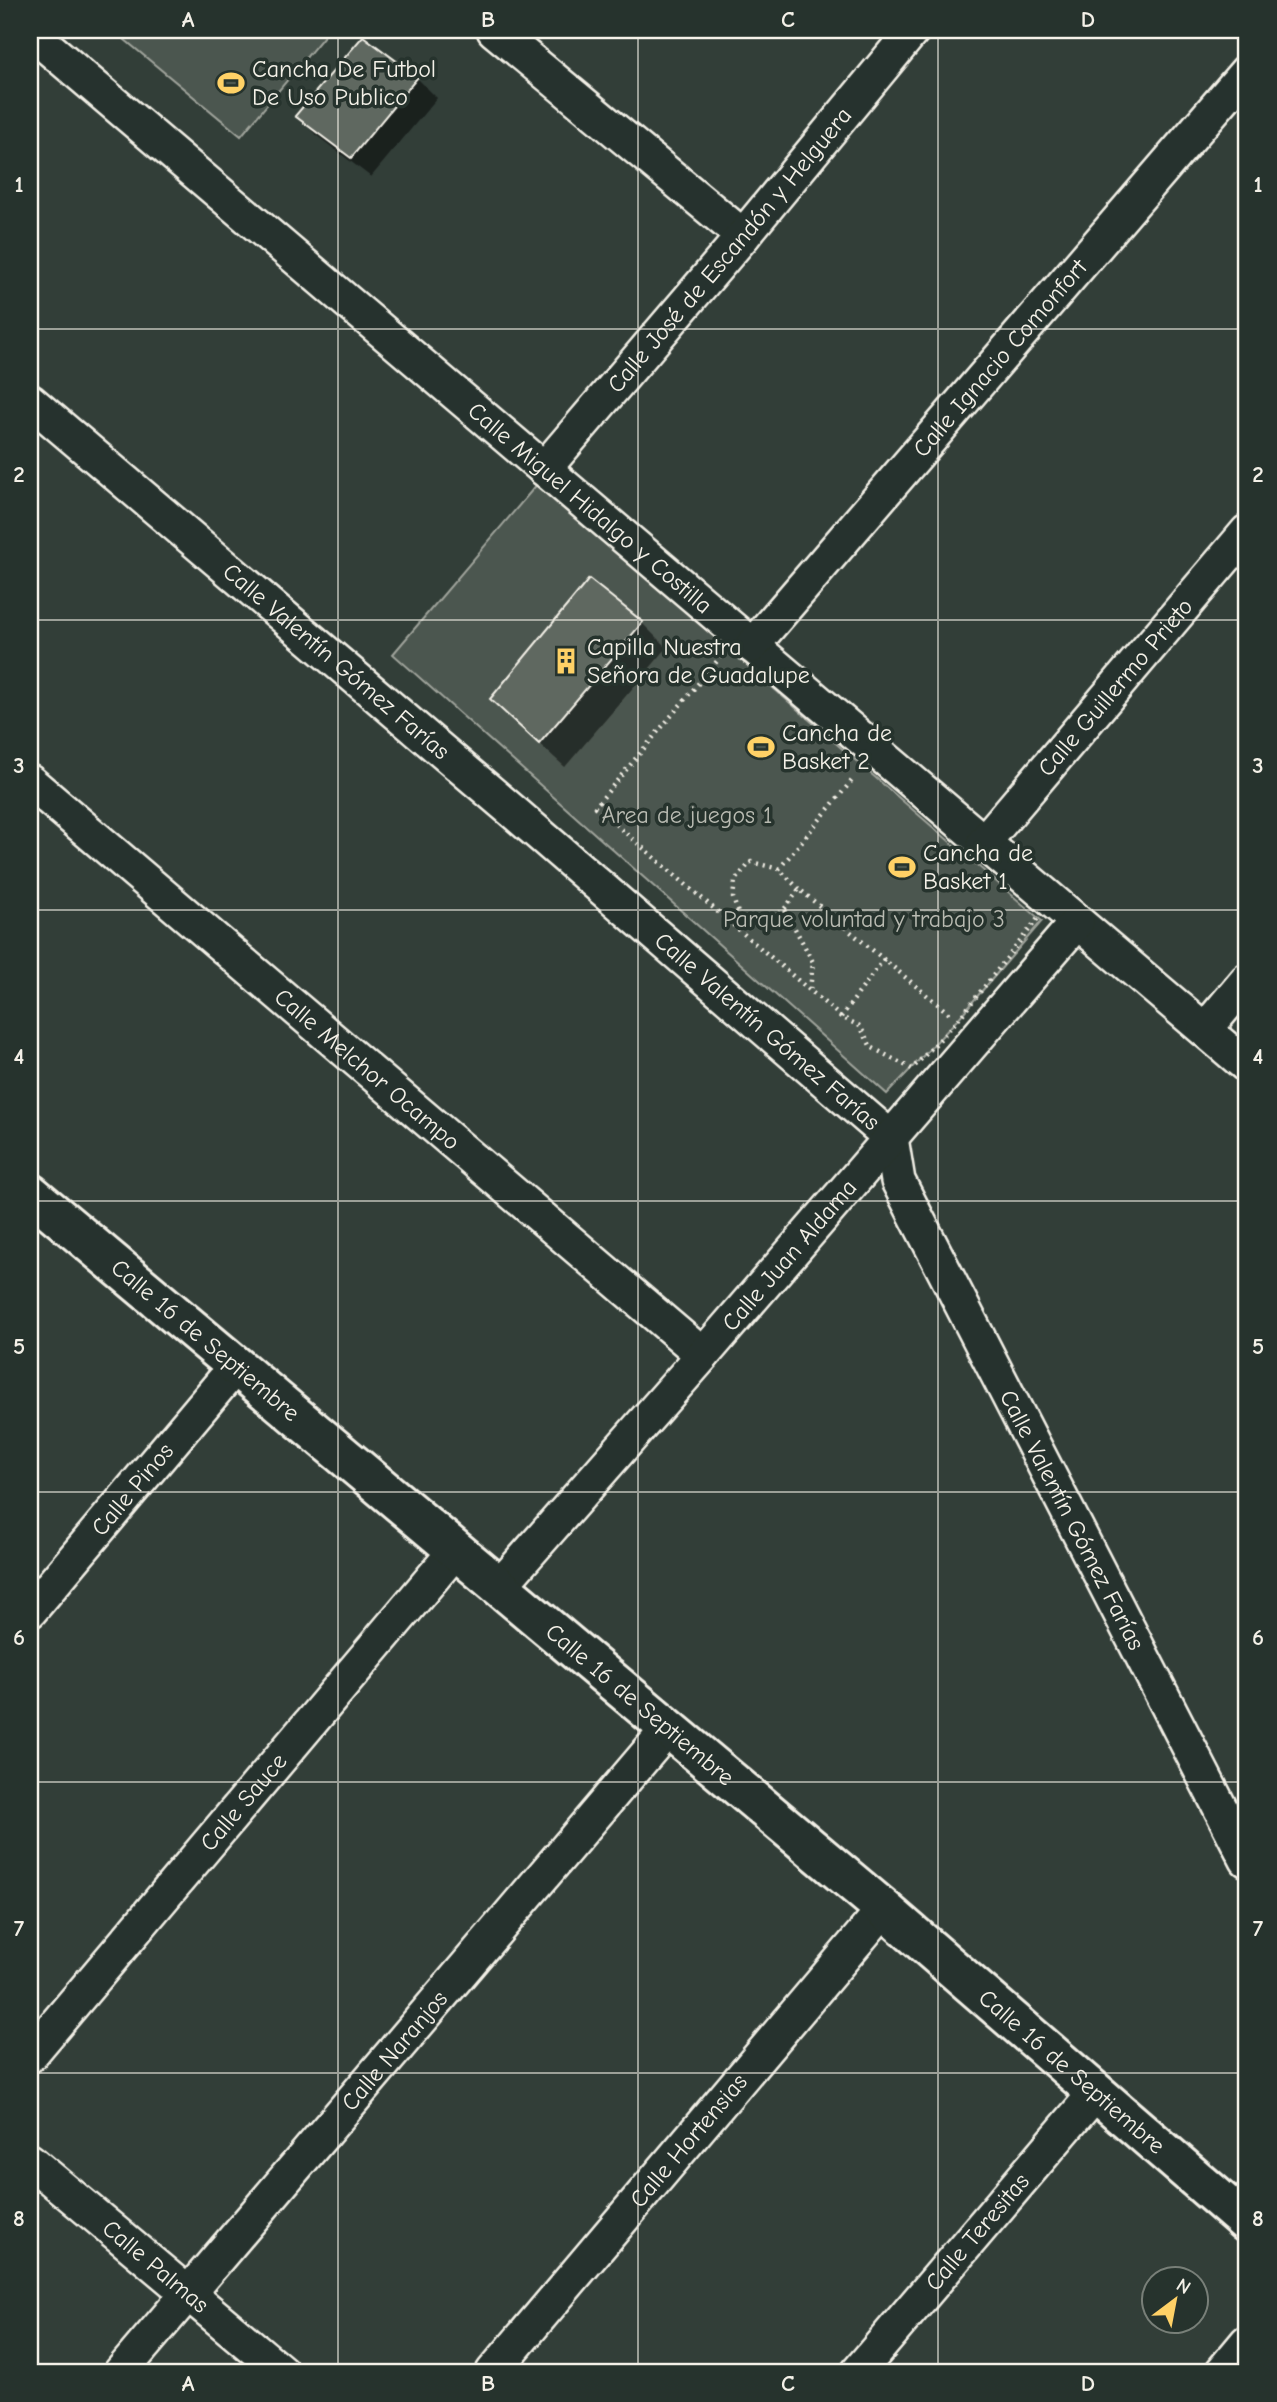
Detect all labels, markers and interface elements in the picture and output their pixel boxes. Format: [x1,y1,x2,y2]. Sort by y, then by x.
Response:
text: A [182,6,195,33]
text: B [481,6,495,33]
text: C [781,6,795,33]
text: D [1081,6,1095,33]
place label: Cancha De Futbol De Uso Publico [252,55,436,111]
sports icon: Cancha De Futbol De Uso Publico [216,68,246,98]
street label: Calle José de Escandón y Helguera [601,102,857,398]
text: 1 [14,171,24,198]
text: 1 [1253,171,1263,198]
street label: Calle Ignacio Comonfort [907,253,1093,463]
street label: Calle Miguel Hidalgo y Costilla [462,396,718,619]
text: 2 [13,461,25,488]
text: 2 [1252,461,1264,488]
street label: Calle Valentín Gómez Farías [217,557,455,765]
street label: Calle Guillermo Prieto [1032,592,1199,782]
place label: Capilla Nuestra Señora de Guadalupe [587,633,810,689]
building icon: Capilla Nuestra Señora de Guadalupe [551,646,581,676]
place label: Cancha de Basket 2 [782,719,892,775]
sports icon: Cancha de Basket 2 [746,732,776,762]
text: 3 [13,752,25,779]
text: 3 [1252,752,1264,779]
park label: Area de juegos 1 [602,801,772,829]
place label: Cancha de Basket 1 [923,839,1033,895]
sports icon: Cancha de Basket 1 [887,852,917,882]
park label: Parque voluntad y trabajo 3 [723,905,1005,933]
street label: Calle Valentín Gómez Farías [649,926,886,1136]
street label: Calle Melchor Ocampo [269,982,466,1156]
text: 4 [14,1043,25,1070]
text: 4 [1253,1043,1264,1070]
street label: Calle Juan Aldama [716,1174,862,1337]
street label: Calle 16 de Septiembre [106,1253,305,1427]
text: 5 [13,1333,25,1360]
text: 5 [1252,1333,1264,1360]
street label: Calle Valentín Gómez Farías [994,1385,1151,1655]
street label: Calle Pinos [85,1437,179,1541]
street label: Calle 16 de Septiembre [540,1618,740,1791]
text: 6 [13,1624,25,1651]
text: 6 [1252,1624,1264,1651]
street label: Calle Sauce [194,1747,293,1857]
text: 7 [14,1915,25,1942]
text: 7 [1253,1915,1264,1942]
street label: Calle 16 de Septiembre [973,1983,1171,2160]
street label: Calle Naranjos [336,1985,453,2116]
street label: Calle Hortensias [624,2068,753,2213]
street label: Calle Teresitas [919,2167,1035,2296]
text: 8 [13,2205,25,2232]
text: 8 [1252,2205,1264,2232]
street label: Calle Palmas [97,2214,215,2319]
north arrow [1140,2266,1210,2336]
text: N [1172,2274,1195,2299]
text: A [182,2370,195,2397]
text: B [481,2370,495,2397]
text: C [781,2370,795,2397]
text: D [1081,2370,1095,2397]

